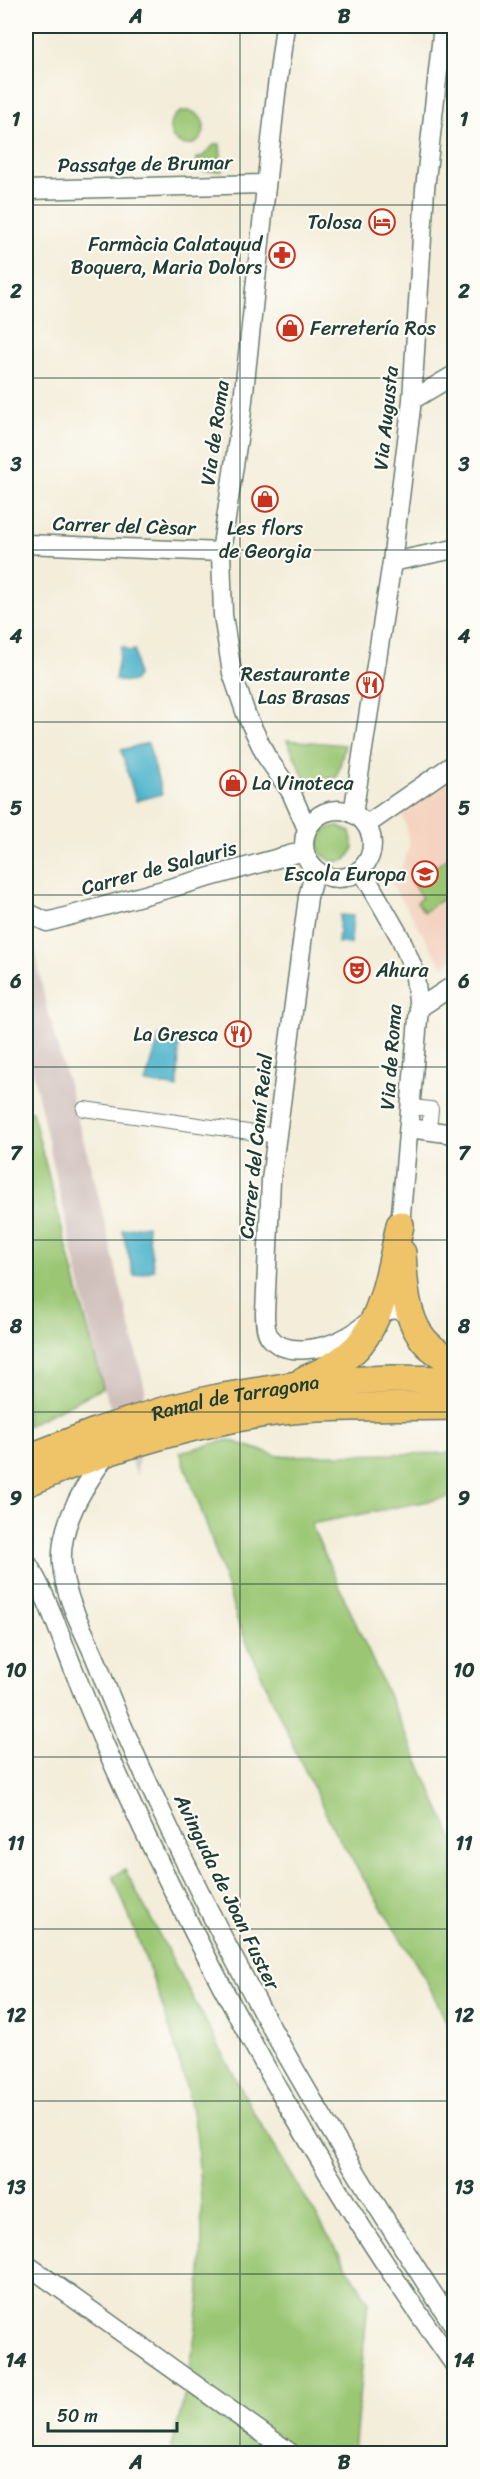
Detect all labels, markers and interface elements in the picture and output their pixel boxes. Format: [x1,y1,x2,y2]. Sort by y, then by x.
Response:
text: A [128,0,143,34]
text: B [338,0,351,34]
text: 1 [12,102,21,137]
text: 1 [460,102,469,137]
street label: Passatge de Brumar [57,145,234,183]
place label: Tolosa [307,205,362,240]
hotel icon: Tolosa [367,207,397,237]
place label: Farmàcia Calatayud Boquera, Maria Dolors [71,227,263,285]
pharmacy icon: Farmàcia Calatayud Boquera, Maria Dolors [267,240,297,270]
text: 2 [9,274,22,309]
text: 2 [457,274,470,309]
place label: Ferretería Ros [310,311,437,346]
shop icon: Ferretería Ros [275,313,305,343]
street label: Via Augusta [363,363,409,472]
street label: Via de Roma [190,377,240,488]
text: 3 [10,447,22,482]
text: 3 [458,447,470,482]
shop icon: Les flors de Georgia [250,484,280,514]
street label: Carrer del Cèsar [52,506,198,546]
place label: Les flors de Georgia [219,511,312,569]
text: 4 [9,619,23,654]
text: 4 [457,619,471,654]
place label: Restaurante Las Brasas [241,657,351,715]
restaurant icon: Restaurante Las Brasas [355,670,385,700]
place label: La Vinoteca [252,766,355,801]
shop icon: La Vinoteca [218,768,248,798]
text: 5 [10,791,22,826]
text: 5 [458,791,470,826]
street label: Carrer de Salauris [77,830,242,906]
place label: Escola Europa [284,857,407,892]
school or university icon: Escola Europa [410,859,440,889]
place label: Ahura [375,953,430,988]
theatre icon: Ahura [342,955,372,985]
text: 6 [9,964,22,999]
text: 6 [457,964,470,999]
street label: Via de Roma [370,1002,412,1111]
place label: La Gresca [133,1017,218,1052]
restaurant icon: La Gresca [223,1019,253,1049]
street label: Carrer del Camí Reial [229,1050,283,1240]
text: 7 [10,1136,23,1171]
text: 7 [458,1136,471,1171]
text: 8 [9,1309,23,1344]
text: 8 [457,1309,471,1344]
street label: Ramal de Tarragona [147,1364,322,1431]
text: 9 [10,1481,22,1516]
text: 9 [458,1481,470,1516]
text: 10 [5,1653,27,1688]
text: 10 [453,1653,475,1688]
street label: Avinguda de Joan Fuster [164,1787,290,1997]
text: 11 [7,1826,25,1861]
text: 11 [455,1826,473,1861]
text: 12 [6,1998,27,2033]
text: 12 [454,1998,475,2033]
text: 13 [6,2170,26,2205]
text: 13 [454,2170,474,2205]
text: 14 [5,2343,27,2378]
text: 14 [453,2343,475,2378]
scale bar [48,2395,177,2433]
text: 50 m [57,2400,98,2432]
text: A [128,2445,143,2479]
text: B [338,2445,351,2479]

